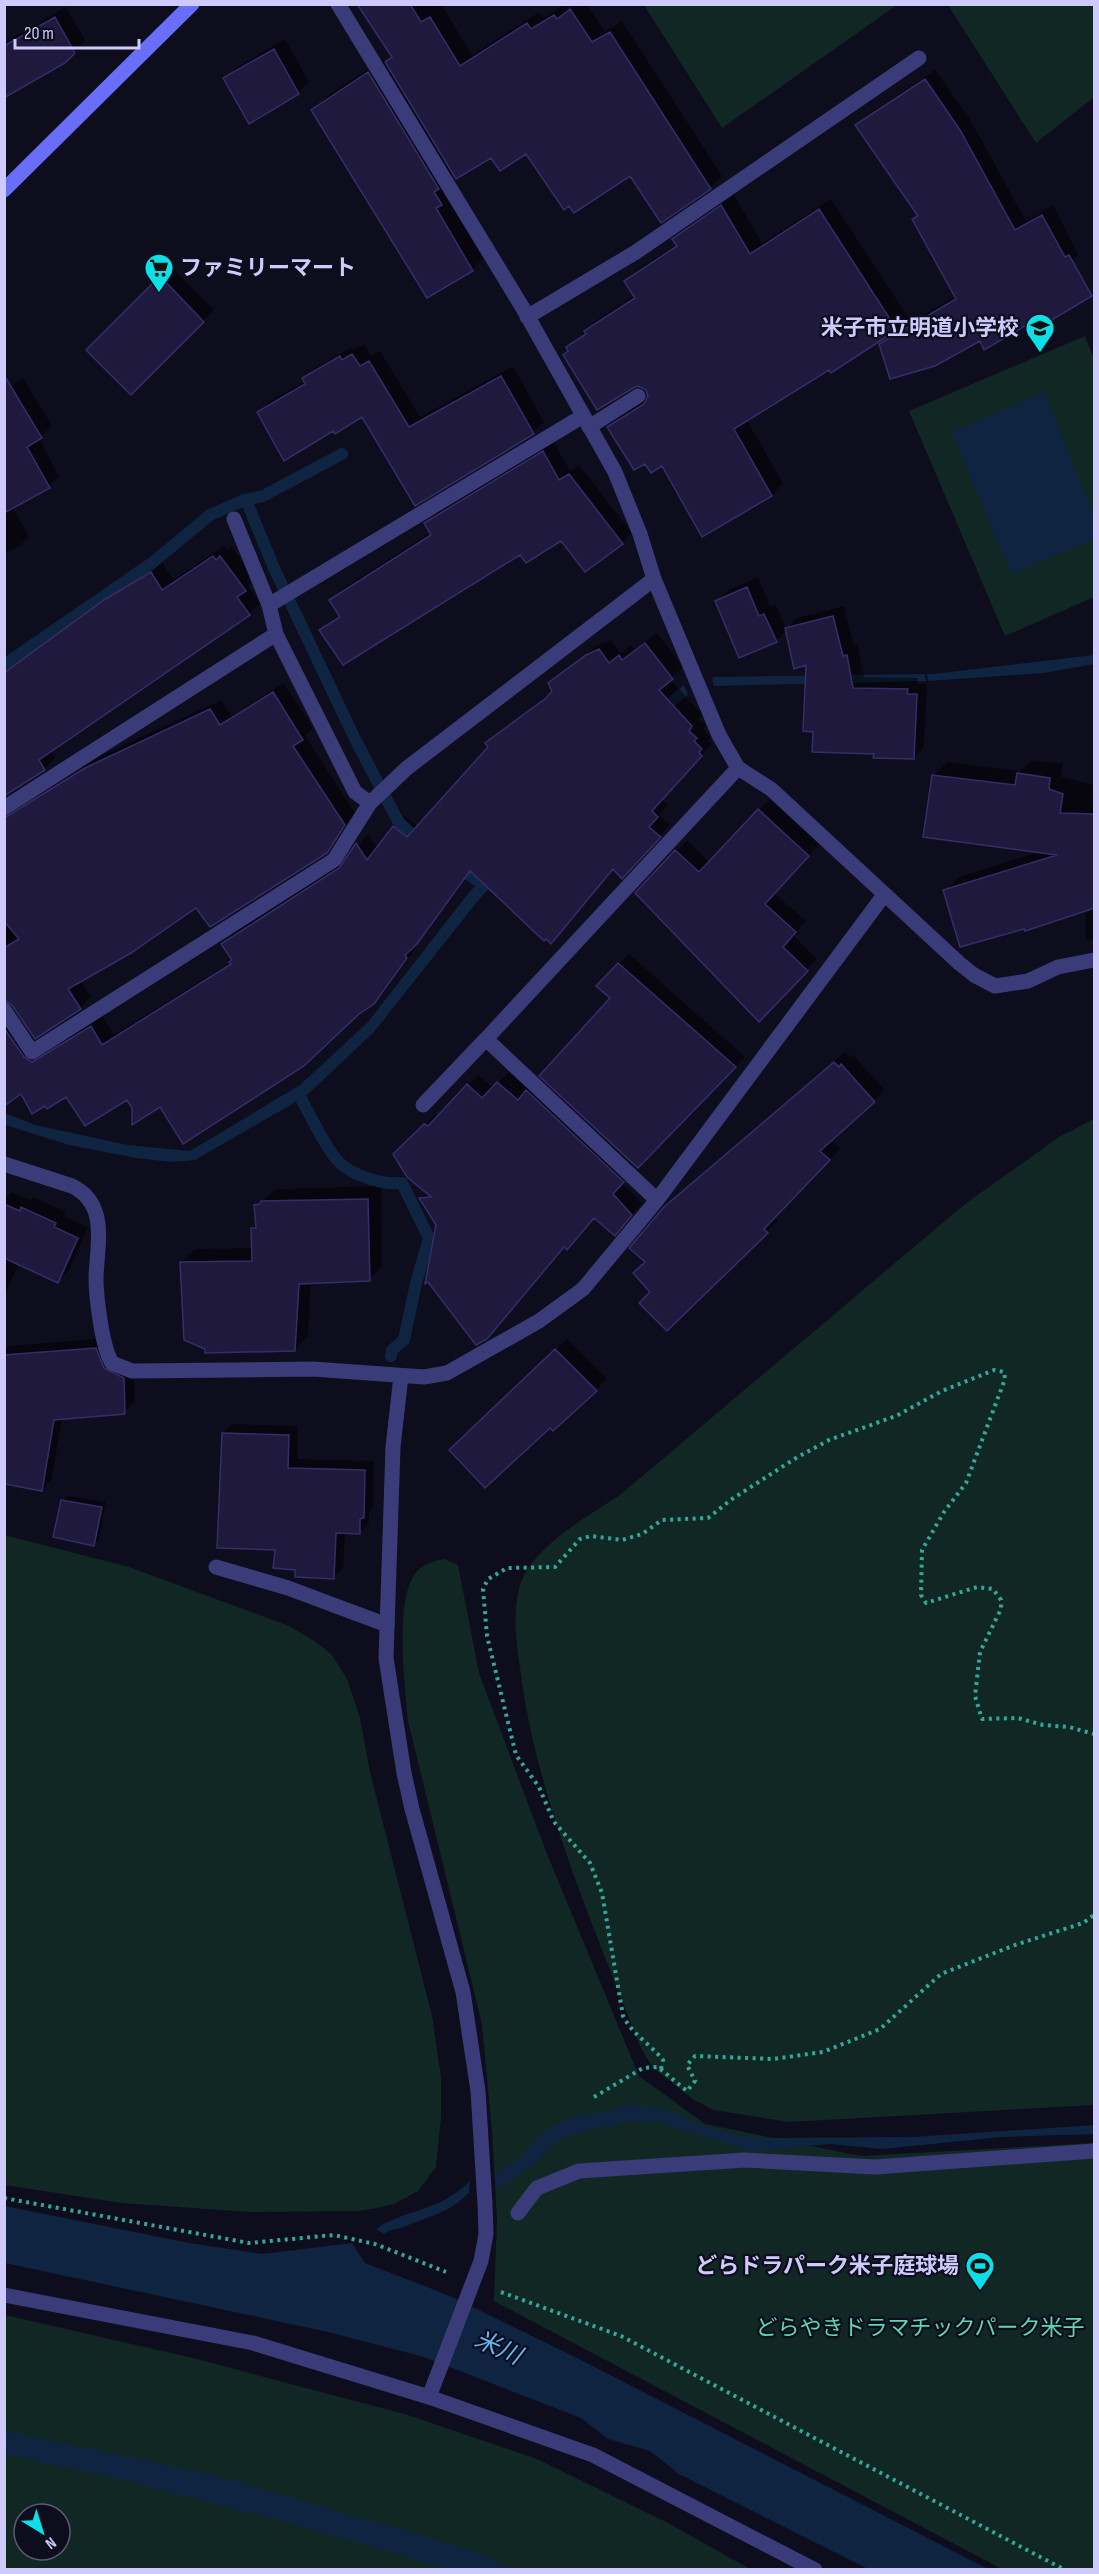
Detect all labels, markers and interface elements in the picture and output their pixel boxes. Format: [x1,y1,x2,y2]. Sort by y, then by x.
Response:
scale bar [15,12,140,50]
text: 20 m [24,23,54,44]
supermarket icon: ファミリーマート [143,252,175,294]
place label: ファミリーマート [180,255,356,282]
school or university icon: 米子市立明道小学校 [1024,312,1056,354]
place label: 米子市立明道小学校 [821,315,1019,342]
sports icon: どらドラパーク米子庭球場 [964,2250,996,2292]
place label: どらドラパーク米子庭球場 [695,2253,959,2280]
park label: どらやきドラマチックパーク米子 [756,2315,1084,2342]
water label: 米川 [470,2325,529,2372]
north arrow [12,2502,72,2562]
text: N [41,2533,60,2553]

